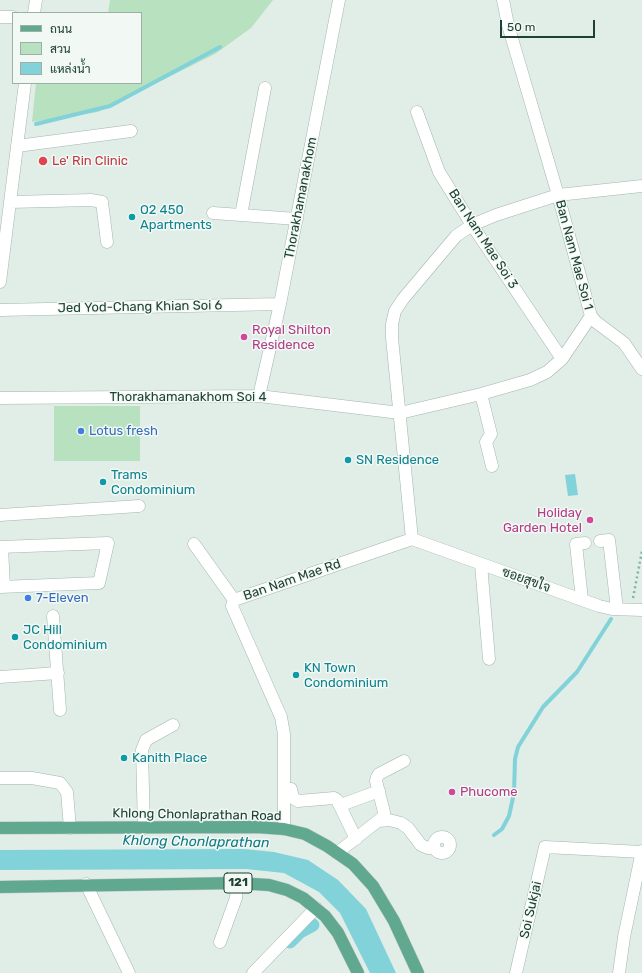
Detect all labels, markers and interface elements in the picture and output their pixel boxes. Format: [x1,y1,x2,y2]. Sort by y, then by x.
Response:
legend [12,12,142,84]
scale bar [502,12,597,38]
text: 50 m [507,20,535,34]
text: ถนน [50,22,72,36]
text: สวน [50,42,71,56]
text: แหล่งน้ำ [50,62,90,76]
street label: Thorakhamanakhom [282,136,320,260]
place label: Le' Rin Clinic [52,153,128,169]
marker: Le' Rin Clinic [37,155,49,167]
street label: Ban Nam Mae Soi 3 [445,186,521,292]
street label: Ban Nam Mae Soi 1 [552,198,596,312]
place label: O2 450 Apartments [140,202,212,233]
marker: O2 450 Apartments [127,212,137,222]
street label: Jed Yod-Chang Khian Soi 6 [58,298,222,316]
place label: Royal Shilton Residence [252,322,331,353]
marker: Royal Shilton Residence [239,332,249,342]
street label: Thorakhamanakhom Soi 4 [109,389,267,405]
place label: Lotus fresh [89,423,158,439]
marker: Lotus fresh [76,426,86,436]
place label: SN Residence [356,452,439,468]
marker: SN Residence [343,455,353,465]
place label: Trams Condominium [111,467,195,498]
marker: Trams Condominium [98,477,108,487]
place label: Holiday Garden Hotel [503,505,582,536]
marker: Holiday Garden Hotel [585,515,595,525]
street label: Ban Nam Mae Rd [241,556,343,604]
street label: ซอยสุขใจ [500,564,552,596]
place label: 7-Eleven [36,590,89,606]
marker: 7-Eleven [23,593,33,603]
place label: JC Hill Condominium [23,622,107,653]
marker: JC Hill Condominium [10,632,20,642]
place label: KN Town Condominium [304,660,388,691]
marker: KN Town Condominium [291,670,301,680]
place label: Kanith Place [132,750,207,766]
marker: Kanith Place [119,753,129,763]
place label: Phucome [460,784,518,800]
marker: Phucome [447,787,457,797]
street label: Khlong Chonlaprathan Road [112,806,282,824]
water label: Khlong Chonlaprathan [122,832,270,852]
road number: 121 [224,873,252,893]
street label: Soi Sukjai [517,880,545,940]

